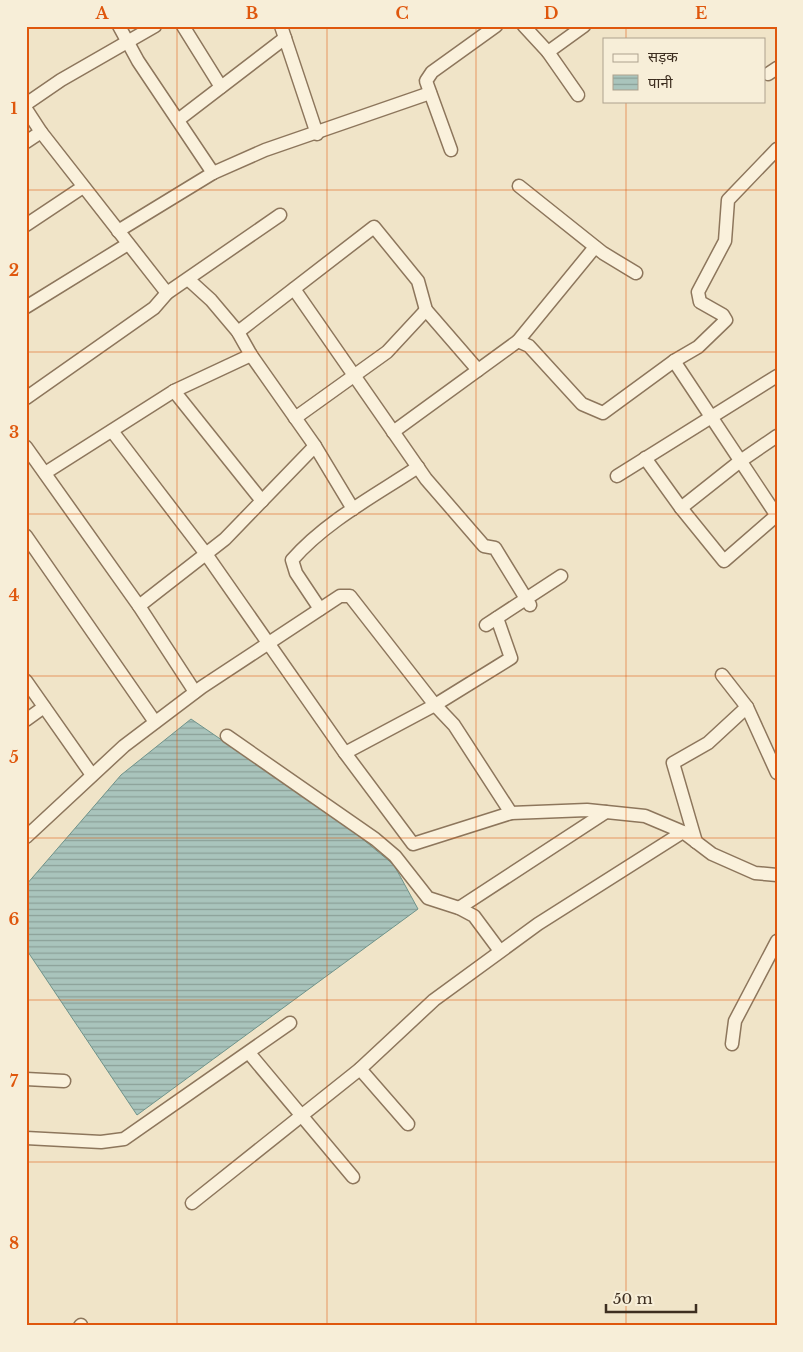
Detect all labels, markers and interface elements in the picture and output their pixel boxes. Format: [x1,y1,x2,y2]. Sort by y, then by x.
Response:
text: A [95,3,110,23]
text: B [246,3,259,23]
text: C [395,3,409,23]
text: D [544,3,558,23]
text: E [695,3,707,23]
legend [603,38,766,102]
text: सड़क [648,47,678,66]
text: पानी [648,73,674,92]
text: 1 [11,98,18,118]
text: 2 [9,260,19,280]
text: 3 [9,422,19,442]
text: 4 [9,585,19,605]
text: 5 [9,747,19,767]
text: 6 [9,909,20,929]
text: 7 [10,1071,19,1091]
text: 8 [9,1233,19,1253]
scale bar [606,1282,696,1314]
text: 50 m [613,1289,653,1308]

